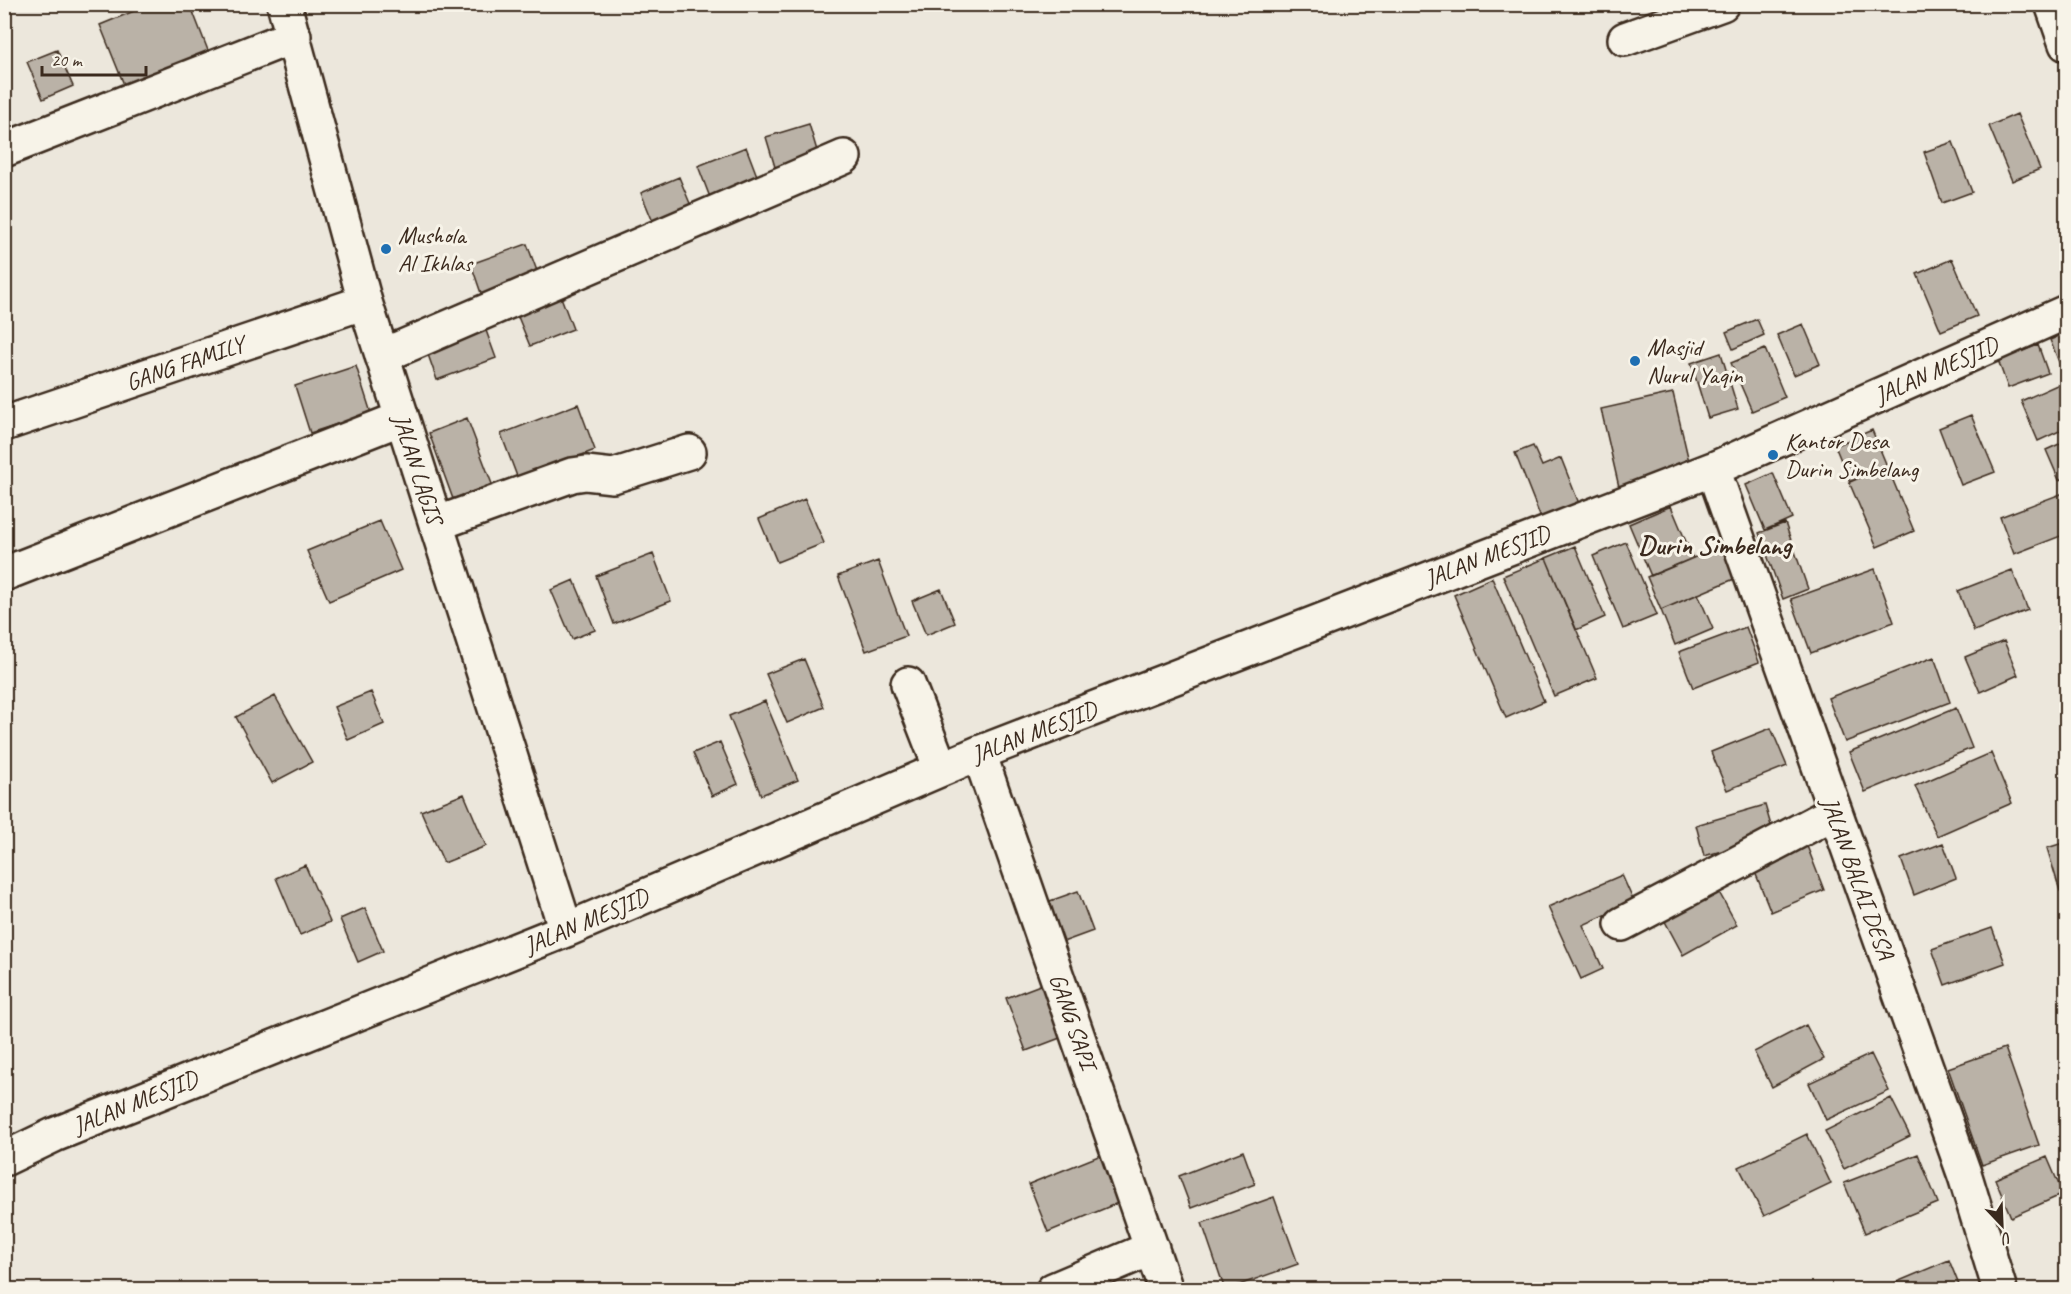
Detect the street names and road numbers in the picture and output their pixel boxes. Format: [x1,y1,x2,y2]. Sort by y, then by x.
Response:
street label: GANG FAMILY [122,327,253,397]
street label: JALAN MESJID [1869,329,2004,411]
street label: JALAN LAGIS [386,409,451,531]
street label: JALAN MESJID [1419,518,1556,594]
street label: JALAN MESJID [966,694,1103,770]
street label: JALAN BALAI DESA [1814,792,1902,964]
street label: JALAN MESJID [519,881,654,961]
street label: GANG SAPI [1043,969,1105,1077]
street label: JALAN MESJID [67,1063,204,1141]

